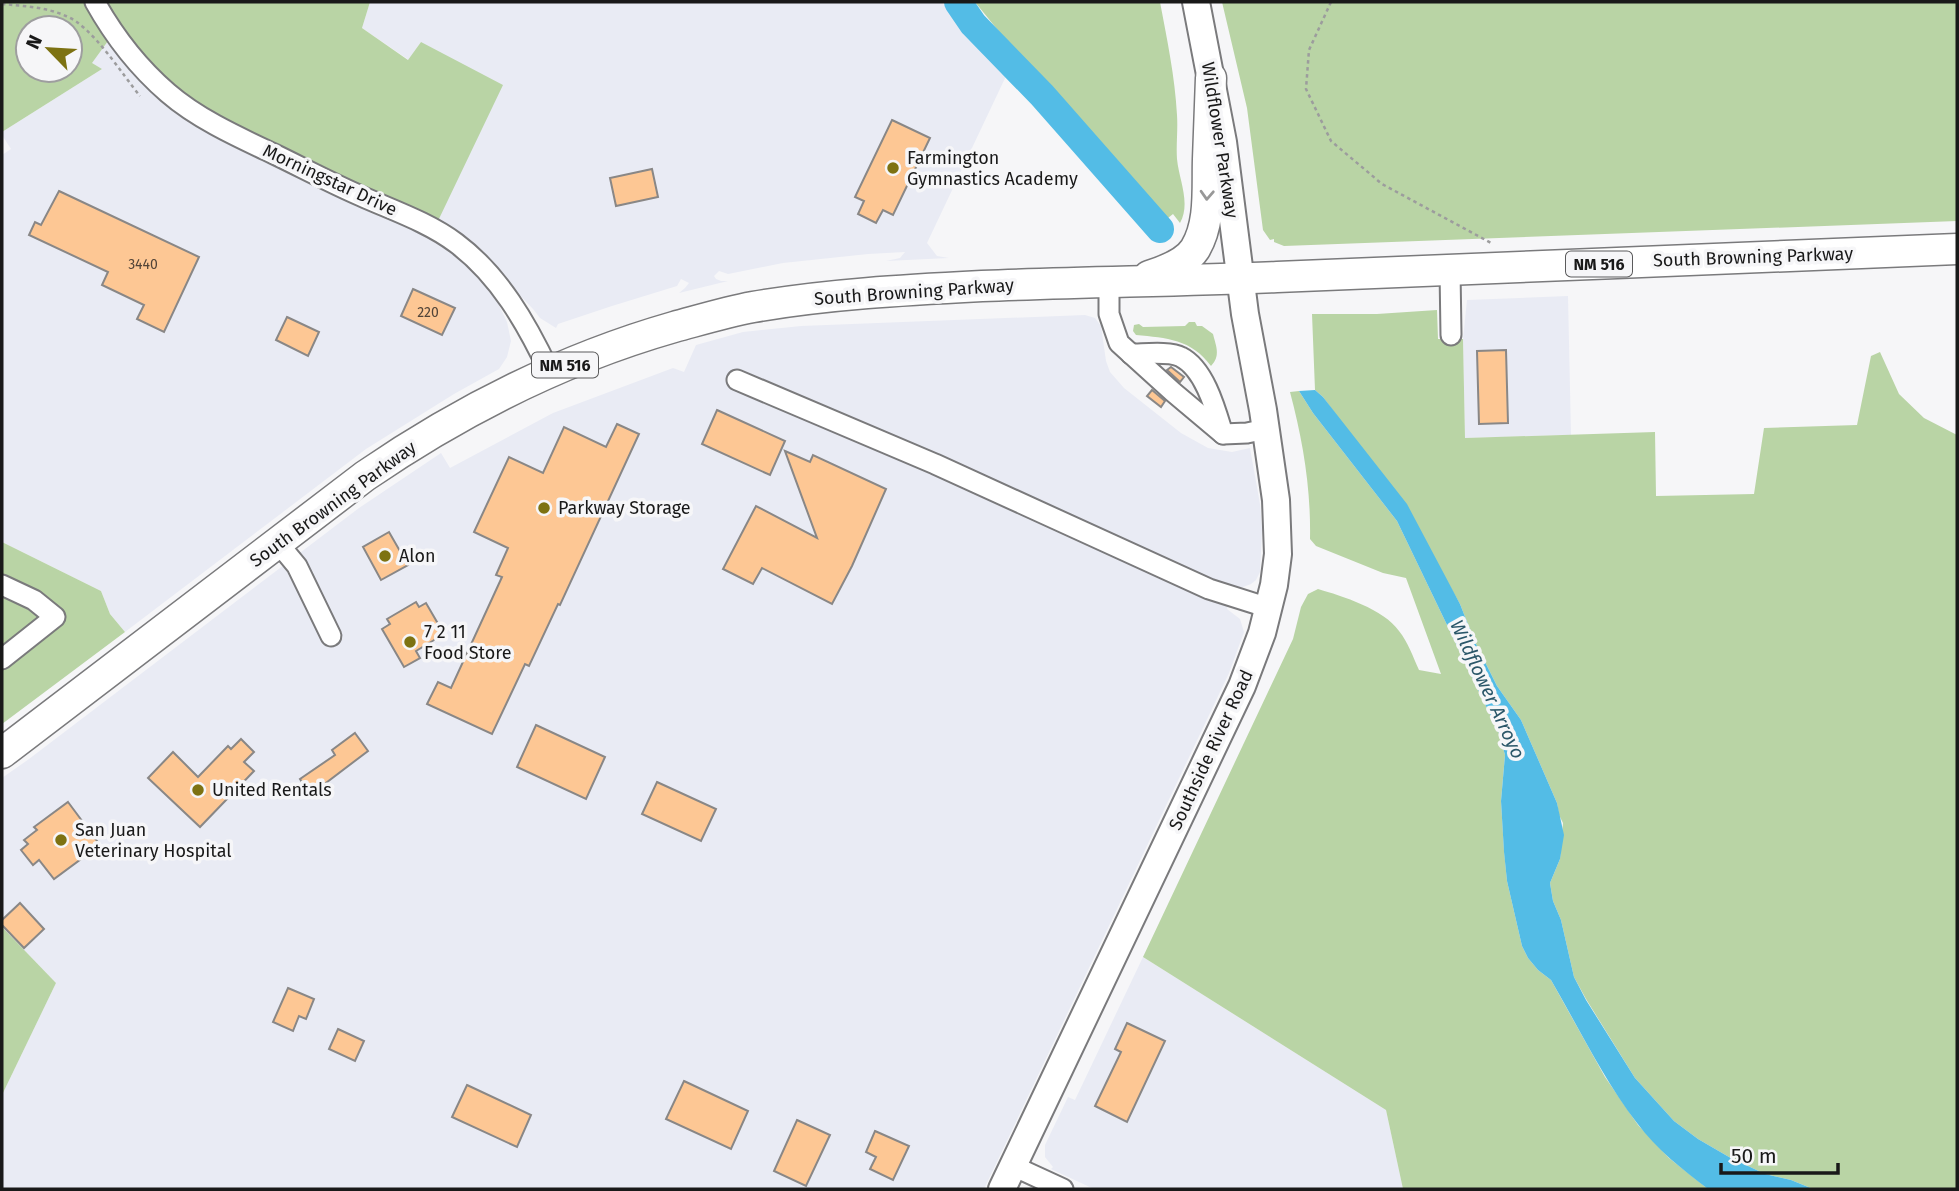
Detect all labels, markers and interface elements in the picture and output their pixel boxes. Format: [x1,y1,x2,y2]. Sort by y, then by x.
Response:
north arrow [14,14,84,84]
text: N [21,31,47,53]
street label: Wildflower Parkway [1197,60,1243,220]
street label: Morningstar Drive [259,139,401,221]
place label: Farmington Gymnastics Academy [907,147,1078,190]
marker: Farmington Gymnastics Academy [885,160,901,176]
one-way arrow [1199,190,1214,201]
street label: South Browning Parkway [1653,243,1854,271]
road number: NM 516 [1566,252,1632,276]
house number: 3440 [128,256,158,273]
street label: South Browning Parkway [813,274,1015,310]
house number: 220 [417,304,439,321]
road number: NM 516 [532,352,598,378]
street label: South Browning Parkway [246,436,421,572]
place label: Parkway Storage [558,497,691,519]
marker: Parkway Storage [536,500,552,516]
place label: Alon [399,545,436,567]
marker: Alon [377,548,393,564]
water label: Wildflower Arroyo [1445,616,1530,762]
place label: 7 2 11 Food Store [424,621,512,664]
marker: 7 2 11 Food Store [402,634,418,650]
street label: Southside River Road [1164,666,1258,834]
place label: United Rentals [212,779,332,801]
marker: United Rentals [190,782,206,798]
place label: San Juan Veterinary Hospital [75,819,232,862]
marker: San Juan Veterinary Hospital [53,832,69,848]
scale bar [1721,1132,1838,1176]
text: 50 m [1731,1143,1777,1169]

